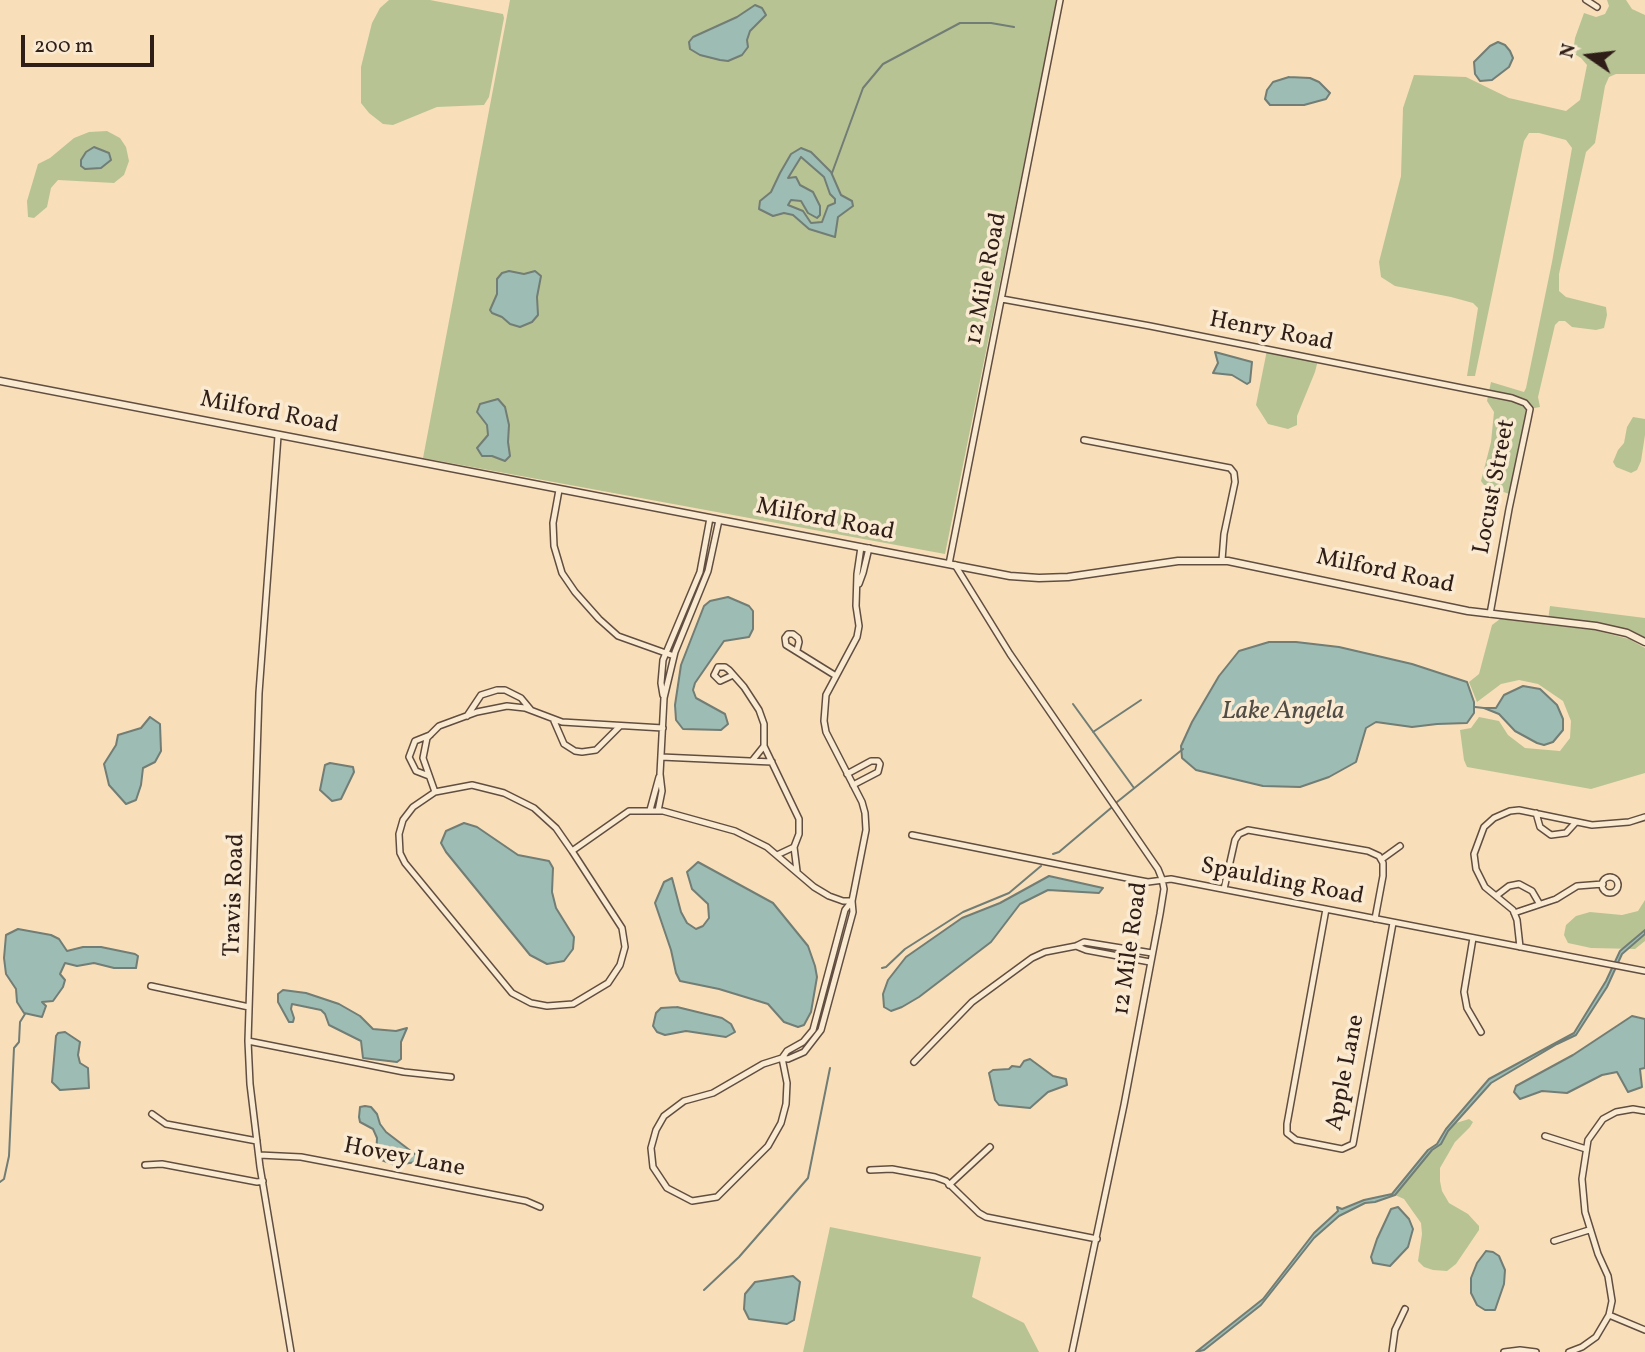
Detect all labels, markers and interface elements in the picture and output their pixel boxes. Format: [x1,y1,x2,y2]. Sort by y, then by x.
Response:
scale bar [24,21,158,65]
north arrow [1554,21,1624,91]
text: 200 m [34,32,94,61]
text: N [1554,41,1583,61]
street label: 12 Mile Road [961,210,1015,348]
street label: Henry Road [1207,307,1335,359]
street label: Milford Road [197,386,341,442]
street label: Locust Street [1469,417,1523,557]
street label: Milford Road [753,493,897,549]
street label: Milford Road [1313,544,1457,602]
water label: Lake Angela [1221,697,1345,729]
street label: Travis Road [219,833,253,957]
street label: Spaulding Road [1198,853,1366,913]
street label: 12 Mile Road [1108,881,1156,1017]
street label: Apple Lane [1322,1013,1372,1133]
street label: Hovey Lane [341,1133,467,1185]

